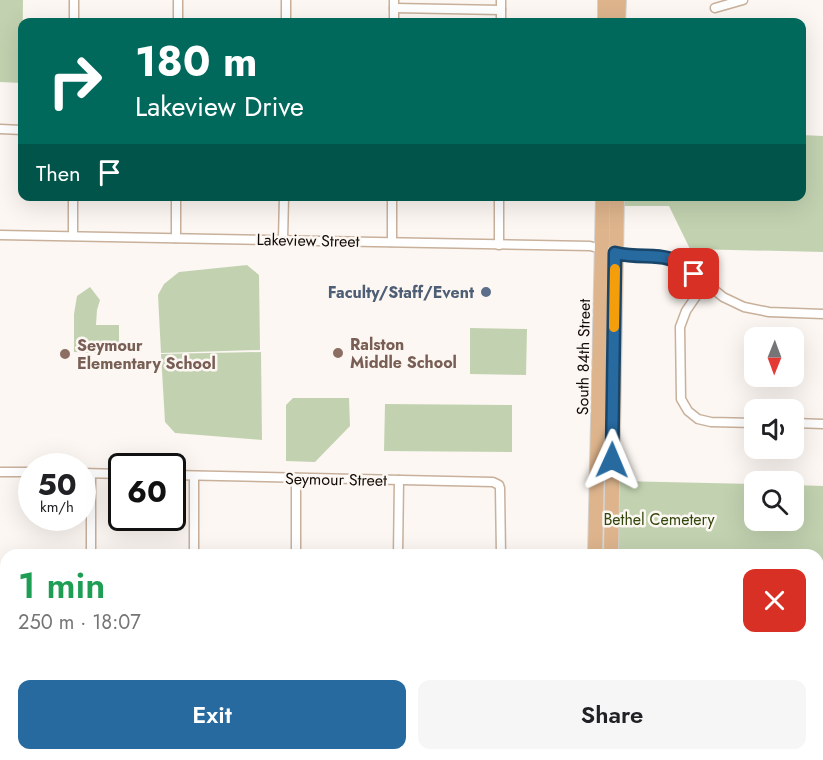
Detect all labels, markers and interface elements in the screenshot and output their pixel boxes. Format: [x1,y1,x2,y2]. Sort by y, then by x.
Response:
text: 180 m [135,31,258,92]
icon: right [36,42,114,120]
text: Lakeview Drive [135,87,304,126]
icon: arrive [93,156,126,189]
text: Then [36,157,81,189]
street label: Lakeview Street [256,228,360,253]
pin [668,248,719,299]
icon: arrive [677,257,710,290]
place label: Faculty/Staff/Event [328,281,475,304]
marker: Faculty/Staff/Event [479,285,493,299]
street label: South 84th Street [571,299,596,415]
north arrow [744,327,804,387]
map controls [744,327,804,531]
place label: Ralston Middle School [350,333,457,374]
place label: Seymour Elementary School [77,334,216,375]
marker: Ralston Middle School [331,346,345,360]
marker: Seymour Elementary School [58,347,72,361]
button: sound [744,399,804,459]
position arrow [580,428,644,492]
speed limit sign: 60 [108,453,186,531]
text: 50 [37,463,77,506]
street label: Seymour Street [285,467,387,492]
button: search [744,471,804,531]
text: km/h [40,496,74,518]
park label: Bethel Cemetery [603,508,716,531]
text: 1 min [18,559,105,611]
button: close [743,569,806,632]
text: 250 m · 18:07 [18,608,141,637]
button: Exit [18,680,406,749]
button: Share [418,680,806,749]

